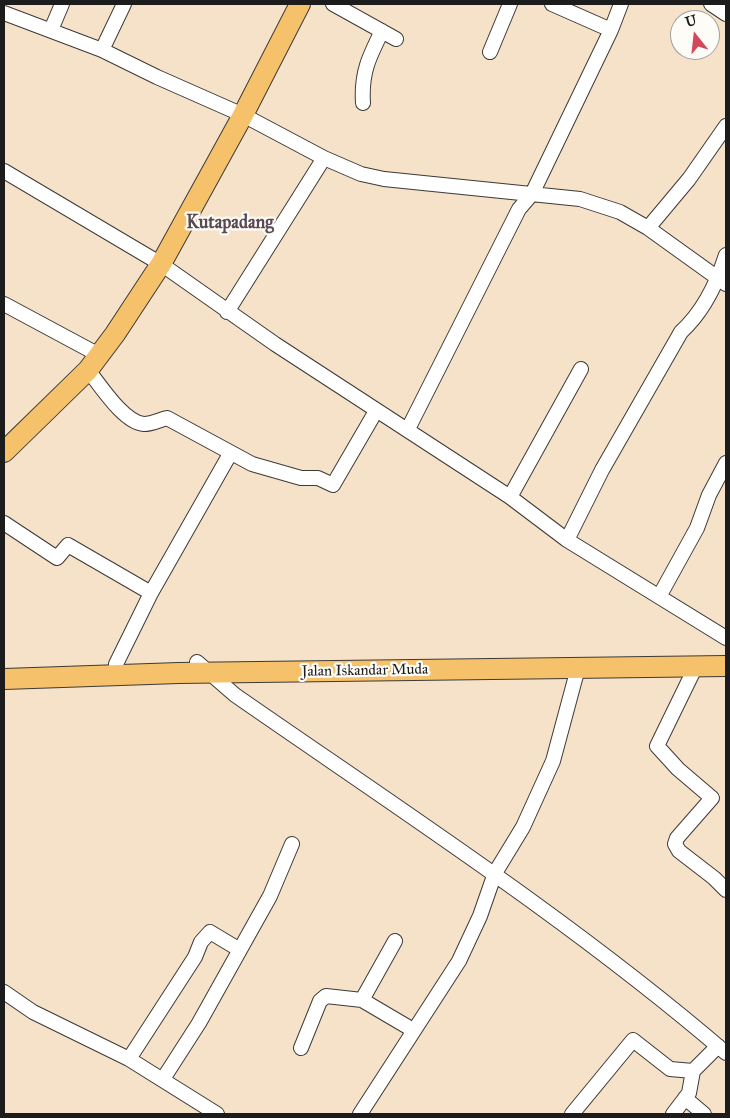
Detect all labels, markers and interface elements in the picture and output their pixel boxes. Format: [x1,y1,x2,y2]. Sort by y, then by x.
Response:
north arrow [670,10,720,60]
text: U [683,11,699,31]
district label: Kutapadang [186,213,274,235]
street label: Jalan Iskandar Muda [301,661,429,681]

